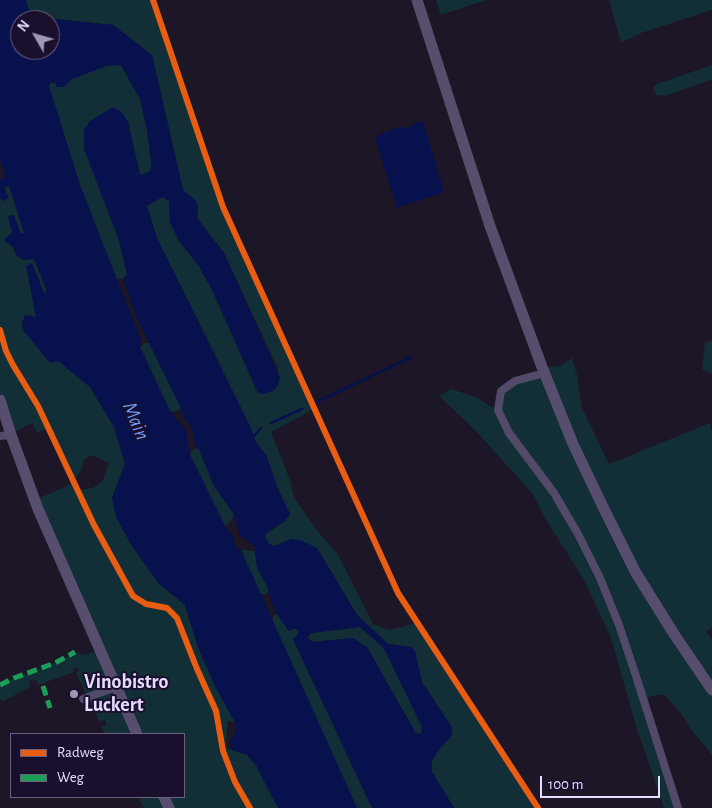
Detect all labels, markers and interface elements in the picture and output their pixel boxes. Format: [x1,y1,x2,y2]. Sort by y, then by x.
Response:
north arrow [10,10,60,60]
text: N [15,18,32,35]
water label: Main [117,398,155,444]
place label: Vinobistro Luckert [84,670,168,717]
marker: Vinobistro Luckert [68,688,80,700]
legend [10,733,185,798]
text: Radweg [57,745,104,760]
scale bar [542,766,662,798]
text: Weg [57,770,84,785]
text: 100 m [548,777,583,792]

